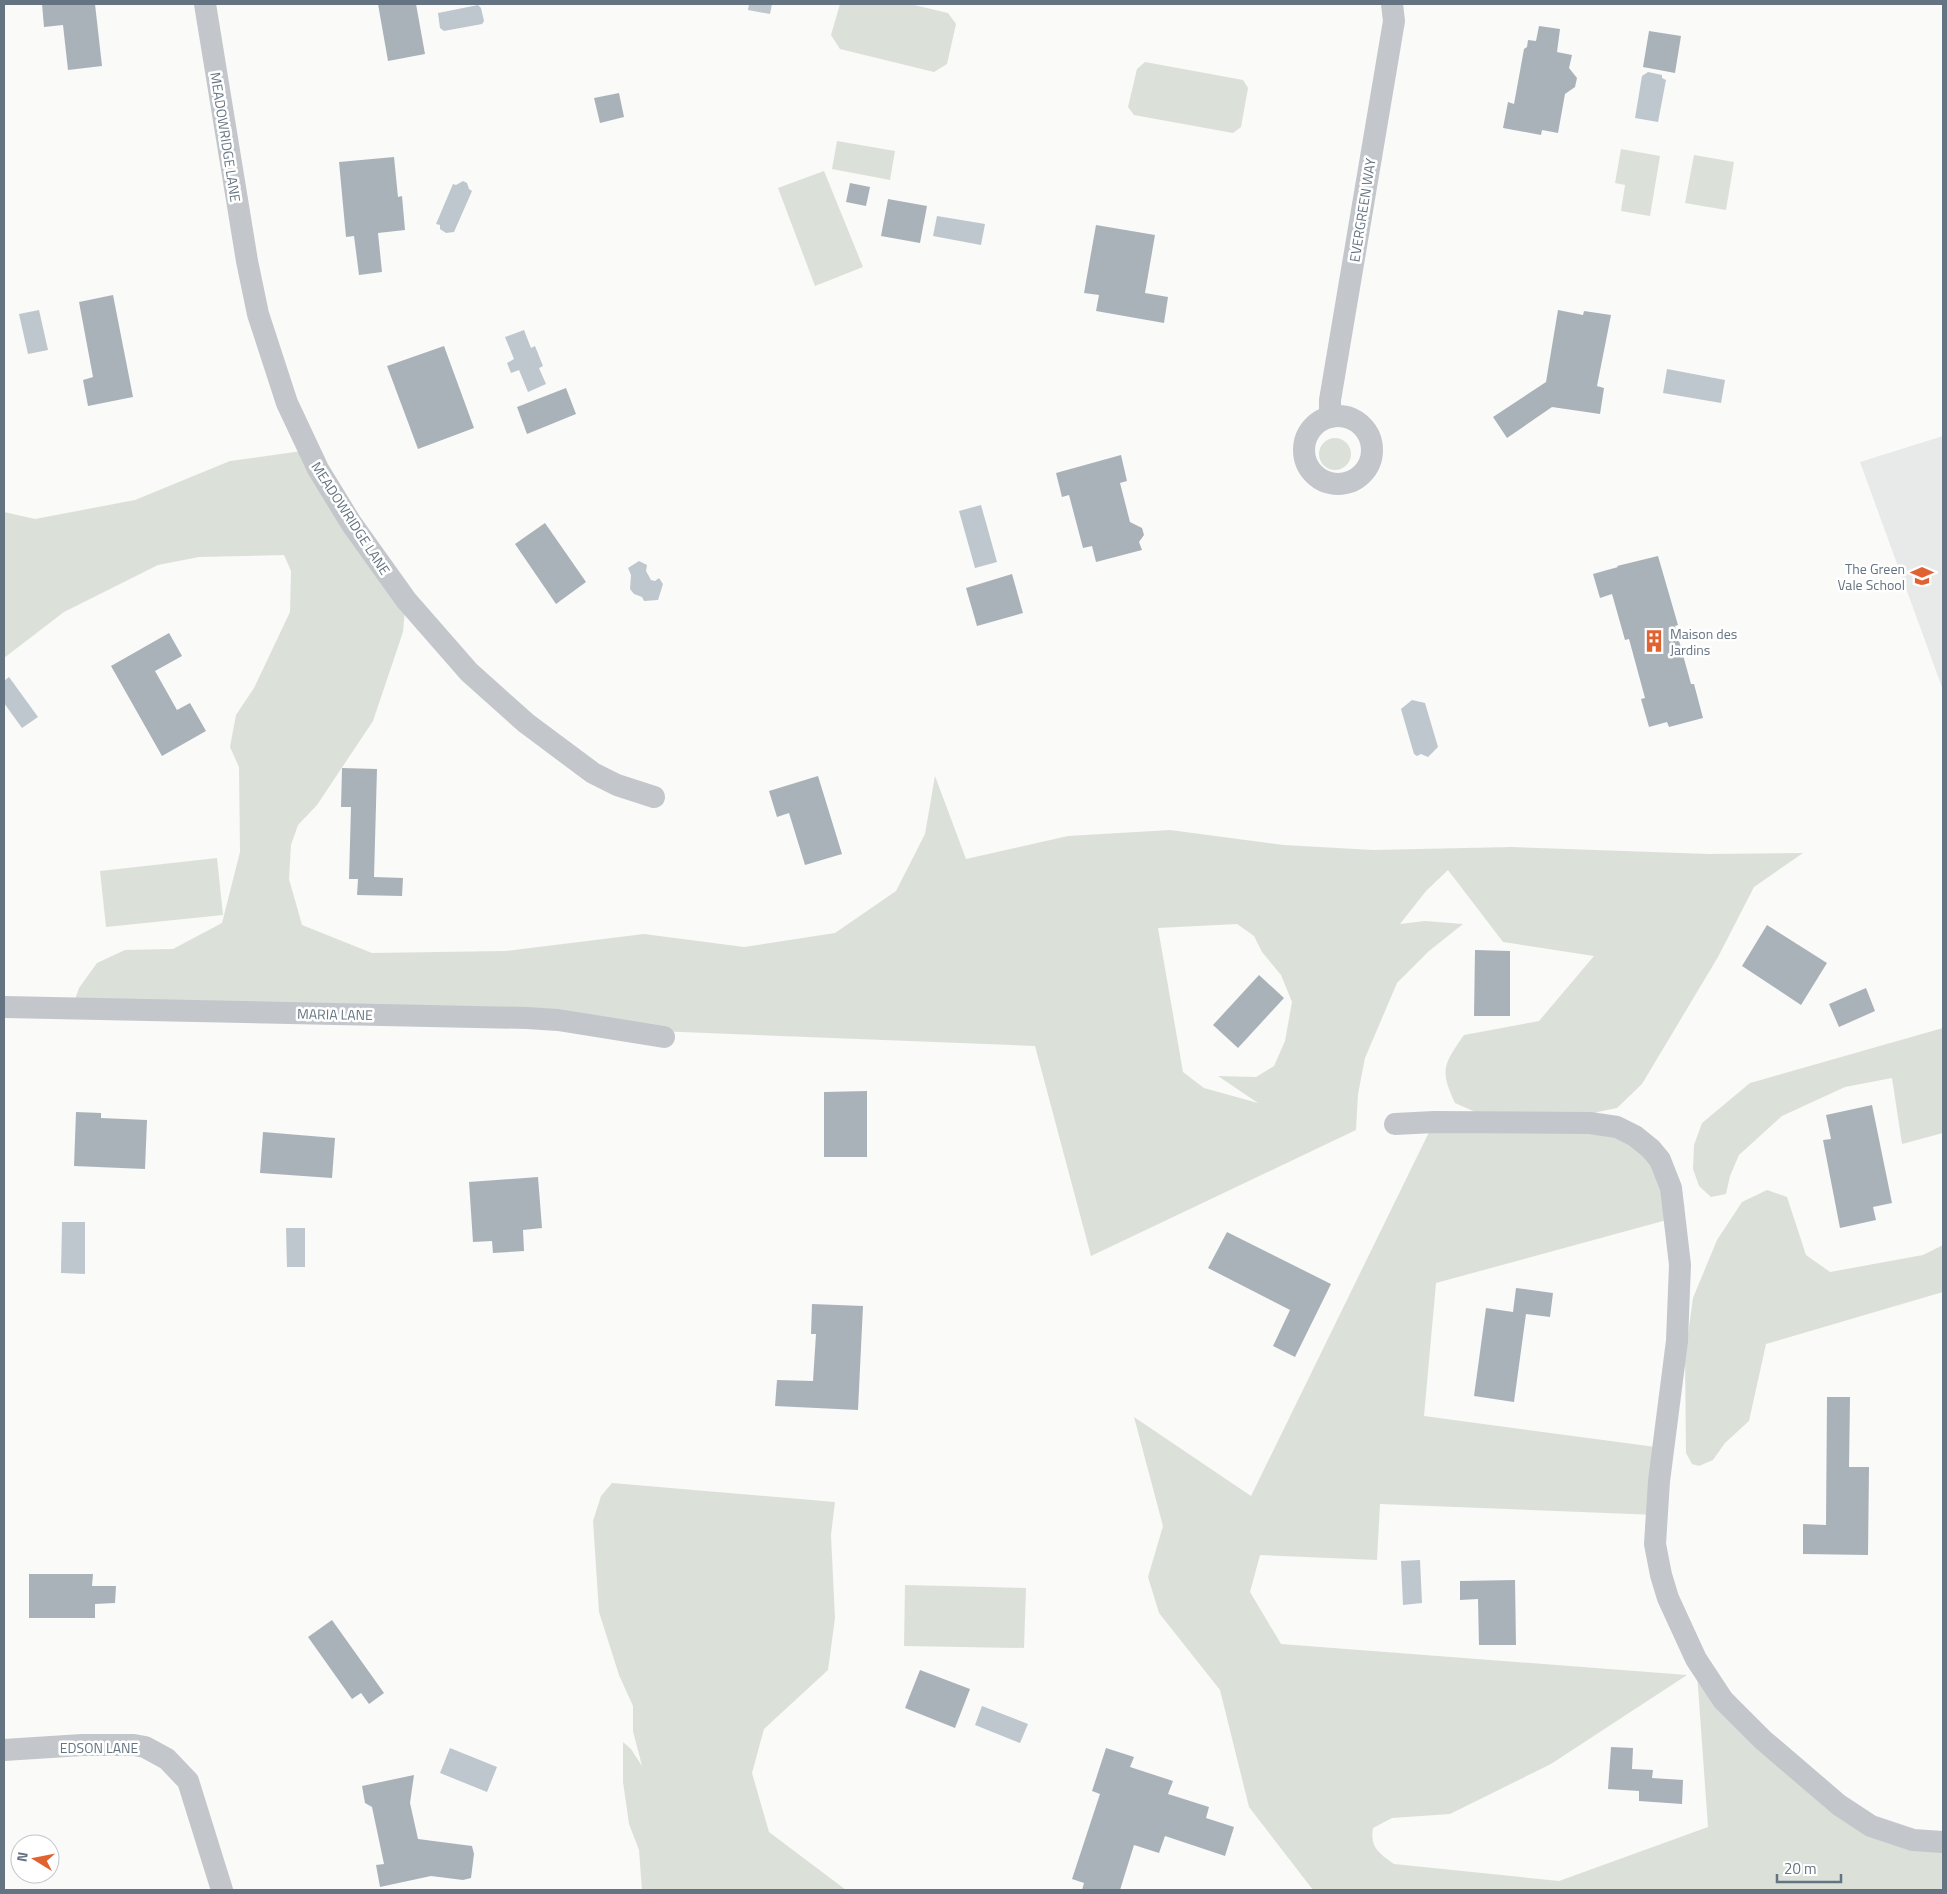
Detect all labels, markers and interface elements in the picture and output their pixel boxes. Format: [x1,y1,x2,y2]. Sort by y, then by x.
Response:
street label: MEADOWRIDGE LANE [205,71,247,204]
street label: EVERGREEN WAY [1343,156,1381,263]
street label: MEADOWRIDGE LANE [306,457,396,579]
place label: The Green Vale School [1838,558,1905,595]
school or university icon: The Green Vale School [1909,563,1935,589]
place label: Maison des Jardins [1670,623,1737,660]
building icon: Maison des Jardins [1641,628,1667,654]
street label: MARIA LANE [297,1003,373,1025]
street label: EDSON LANE [60,1737,138,1758]
north arrow [10,1834,60,1884]
text: N [11,1850,33,1863]
scale bar [1777,1852,1841,1884]
text: 20 m [1784,1857,1817,1880]

